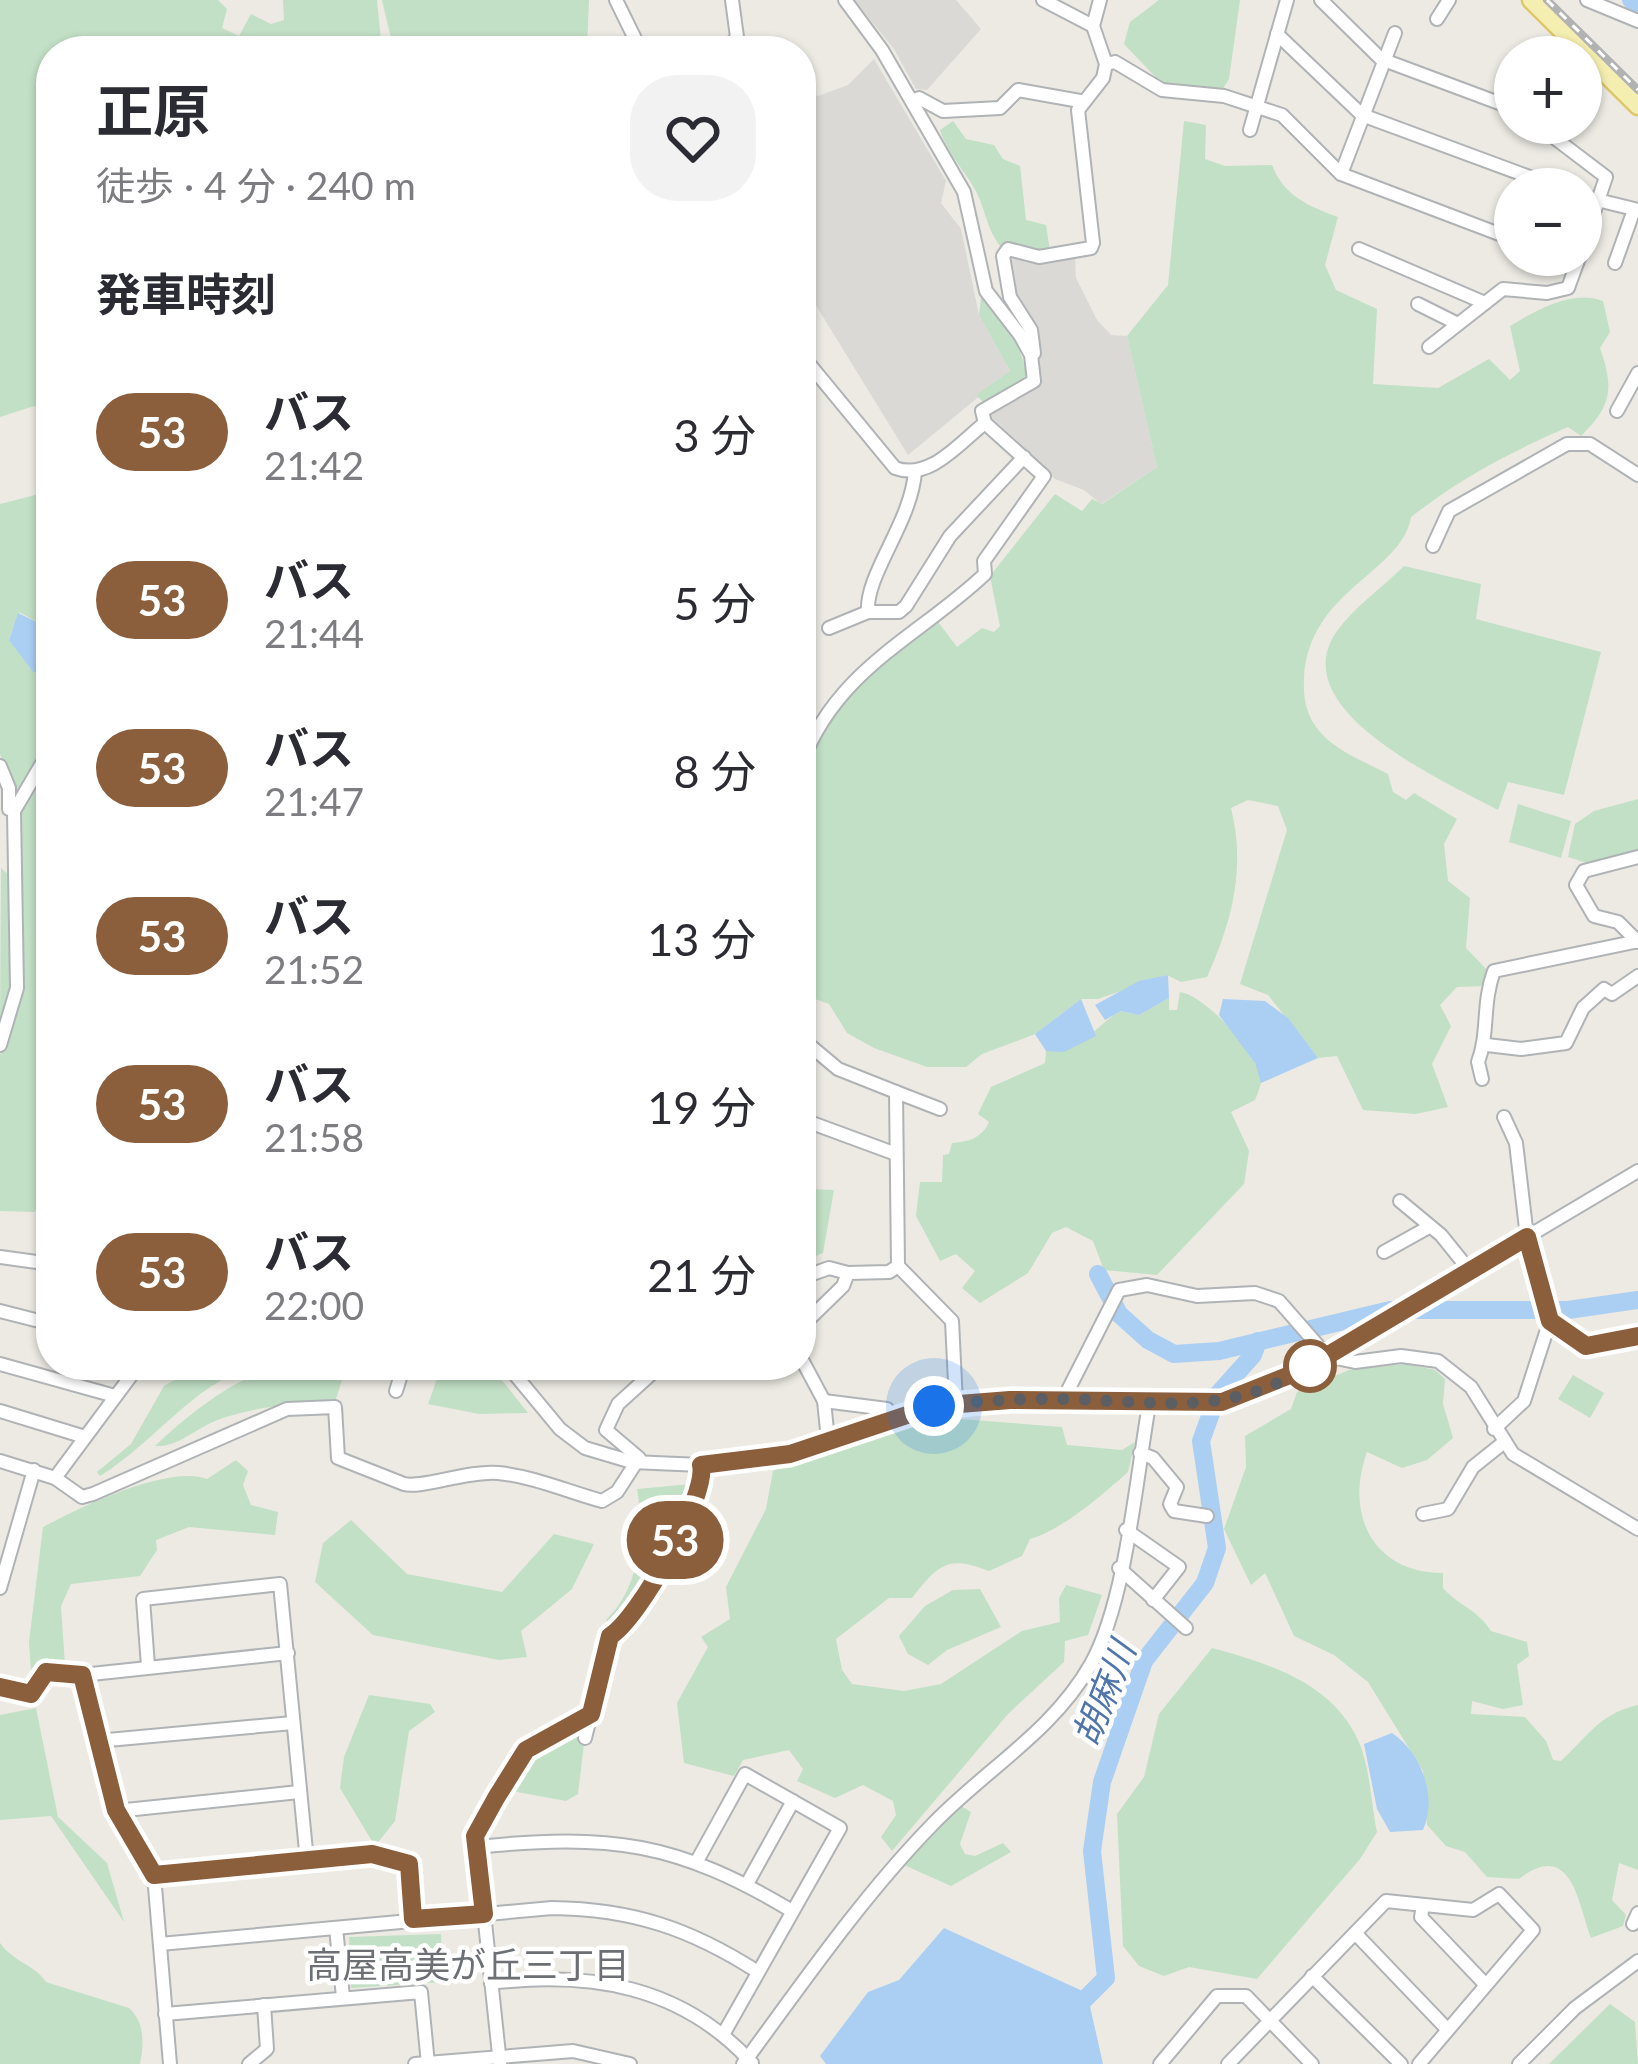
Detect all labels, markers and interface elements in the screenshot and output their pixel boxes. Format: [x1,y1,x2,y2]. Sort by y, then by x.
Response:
map controls [1494,36,1602,276]
button: + [1494,36,1602,144]
button: heart [630,75,756,201]
text: 正原 [96,76,210,144]
text: 徒歩 · 4 分 · 240 m [96,162,416,208]
button: − [1494,168,1602,276]
text: 発車時刻 [96,267,276,321]
text: バス [264,385,354,439]
text: 53 [138,407,186,457]
text: 3 分 [673,408,756,462]
text: 21:42 [264,442,364,488]
text: バス [264,553,354,607]
text: 53 [138,575,186,625]
text: 5 分 [673,576,756,630]
text: 21:44 [264,610,364,656]
text: バス [264,721,354,775]
text: 53 [138,743,186,793]
text: 8 分 [673,744,756,798]
text: 21:47 [264,778,364,824]
text: バス [264,889,354,943]
text: 53 [138,911,186,961]
text: 13 分 [647,912,756,966]
text: 21:52 [264,946,364,992]
text: バス [264,1057,354,1111]
text: 53 [138,1079,186,1129]
text: 19 分 [647,1080,756,1134]
text: 21:58 [264,1114,364,1160]
text: バス [264,1225,354,1279]
text: 53 [138,1247,186,1297]
text: 21 分 [647,1248,756,1302]
text: 22:00 [264,1282,364,1328]
unlabelled marker [1285,1341,1335,1391]
your location [904,1376,964,1436]
line badge: 53 [621,1501,729,1579]
text: 53 [651,1515,699,1565]
water label: 胡麻川 [1062,1631,1145,1751]
district label: 高屋高美が丘三丁目 [306,1942,630,1986]

